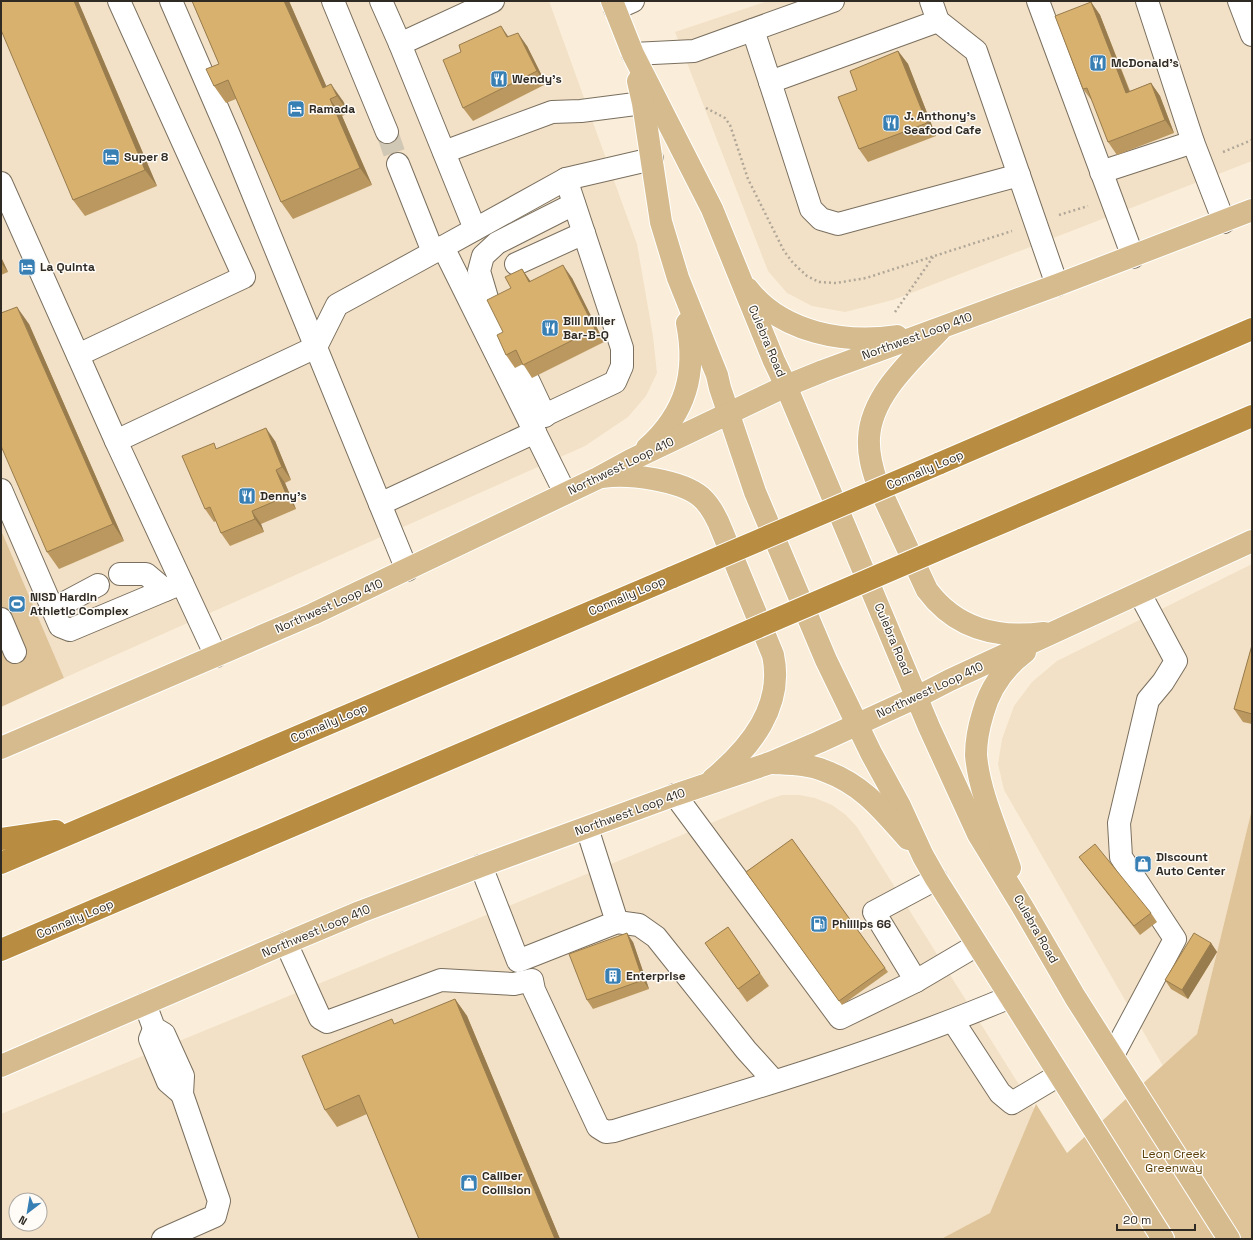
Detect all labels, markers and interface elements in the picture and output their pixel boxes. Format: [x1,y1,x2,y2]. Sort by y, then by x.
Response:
restaurant icon: McDonald's [1088,53,1108,73]
place label: McDonald's [1111,55,1179,71]
restaurant icon: Wendy's [489,69,509,89]
place label: Wendy's [512,71,562,87]
hotel icon: Ramada [286,99,306,119]
place label: Ramada [309,101,355,117]
place label: J. Anthony's Seafood Cafe [904,108,981,138]
restaurant icon: J. Anthony's Seafood Cafe [881,113,901,133]
hotel icon: Super 8 [101,147,121,167]
place label: Super 8 [124,149,168,165]
hotel icon: La Quinta [17,257,37,277]
place label: La Quinta [40,259,95,275]
street label: Culebra Road [745,303,789,379]
street label: Northwest Loop 410 [860,309,974,363]
place label: Bill Miller Bar-B-Q [563,313,616,343]
restaurant icon: Bill Miller Bar-B-Q [540,318,560,338]
street label: Northwest Loop 410 [565,433,677,499]
street label: Connally Loop [884,446,966,493]
restaurant icon: Denny's [237,486,257,506]
place label: Denny's [260,488,307,504]
street label: Connally Loop [586,572,668,619]
street label: Northwest Loop 410 [273,575,385,637]
place label: NISD Hardin Athletic Complex [30,589,129,619]
sports icon: NISD Hardin Athletic Complex [7,594,27,614]
street label: Culebra Road [871,601,915,677]
street label: Northwest Loop 410 [874,658,986,722]
street label: Connally Loop [288,699,370,746]
street label: Northwest Loop 410 [573,785,687,839]
place label: Discount Auto Center [1156,849,1226,879]
shop icon: Discount Auto Center [1133,854,1153,874]
street label: Culebra Road [1010,892,1062,966]
street label: Connally Loop [34,895,116,942]
street label: Northwest Loop 410 [259,901,373,961]
fuel station icon: Phillips 66 [809,914,829,934]
place label: Phillips 66 [832,916,891,932]
building icon: Enterprise [603,966,623,986]
place label: Enterprise [626,968,686,984]
park label: Leon Creek Greenway [1142,1146,1207,1176]
place label: Caliber Collision [482,1168,531,1198]
shop icon: Caliber Collision [459,1173,479,1193]
north arrow [8,1192,48,1232]
scale bar [1117,1206,1195,1232]
text: 20 m [1123,1212,1151,1228]
text: N [16,1213,30,1228]

